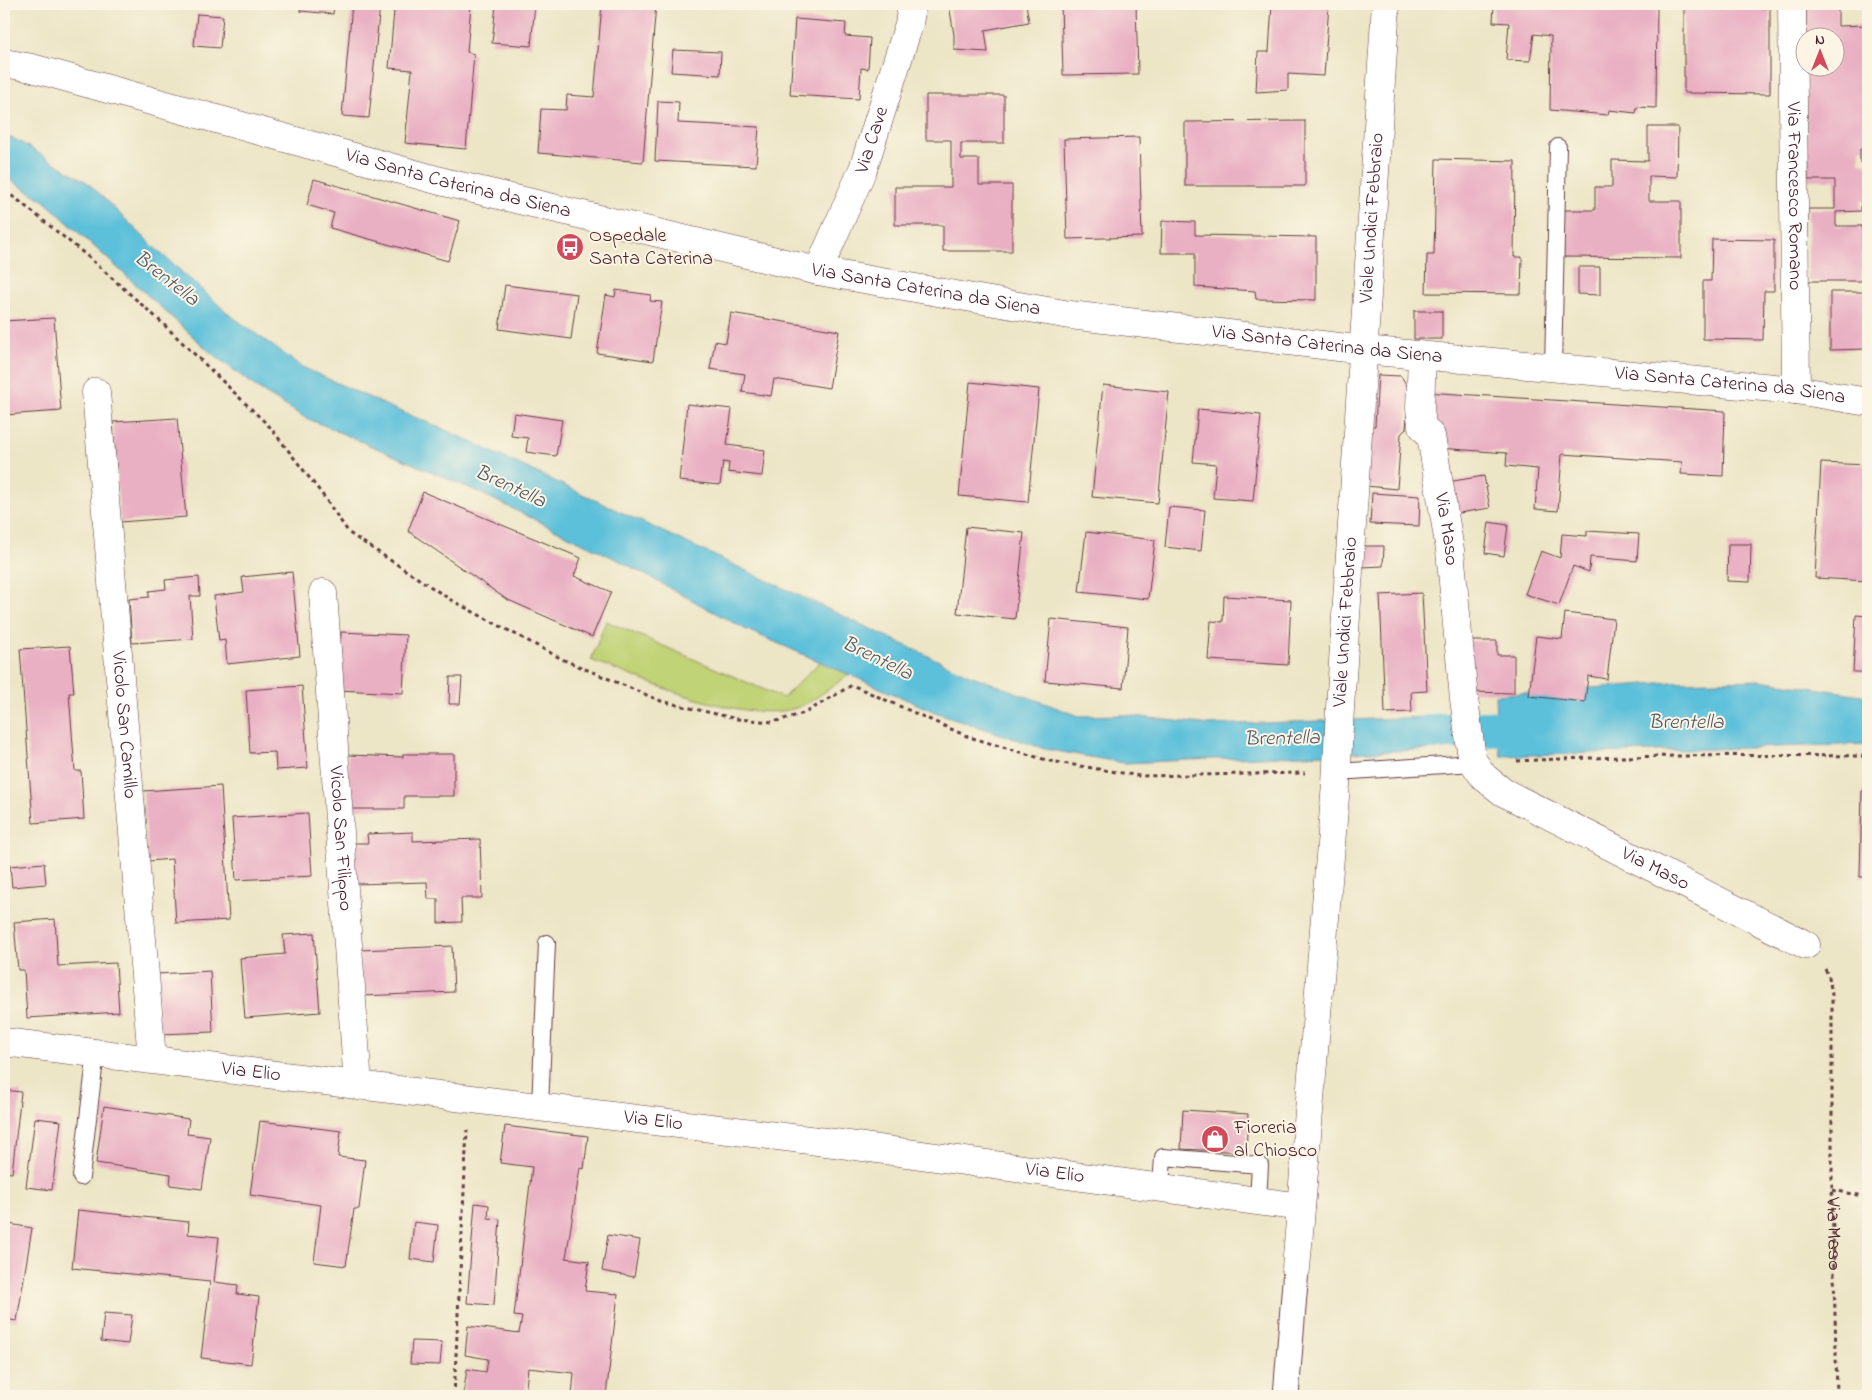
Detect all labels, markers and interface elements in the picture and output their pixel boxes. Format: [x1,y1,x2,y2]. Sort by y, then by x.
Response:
north arrow [1794,28,1844,78]
text: N [1815,30,1825,51]
street label: Via Francesco Romano [1779,101,1809,290]
street label: Via Cave [848,103,896,178]
street label: Viale Undici Febbraio [1352,132,1392,305]
street label: Via Santa Caterina da Siena [341,141,574,226]
place label: Ospedale Santa Caterina [589,222,713,274]
bus stop icon: Ospedale Santa Caterina [555,232,585,262]
water label: Brentella [127,244,205,314]
street label: Via Santa Caterina da Siena [807,255,1043,324]
street label: Via Santa Caterina da Siena [1209,317,1444,372]
street label: Via Santa Caterina da Siena [1612,359,1848,413]
water label: Brentella [470,458,551,517]
street label: Via Maso [1426,490,1466,567]
street label: Viale Undici Febbraio [1326,536,1366,709]
water label: Brentella [837,629,918,689]
street label: Vicolo San Camillo [103,649,145,800]
water label: Brentella [1648,708,1724,738]
water label: Brentella [1244,723,1321,755]
street label: Vicolo San Filippo [321,764,360,912]
street label: Via Maso [1615,839,1695,898]
street label: Via Elio [219,1054,282,1090]
street label: Via Elio [621,1103,684,1139]
place label: Fioreria al Chiosco [1233,1114,1317,1166]
shop icon: Fioreria al Chiosco [1200,1124,1230,1154]
street label: Via Elio [1022,1155,1086,1192]
street label: Via Maso [1818,1196,1848,1271]

